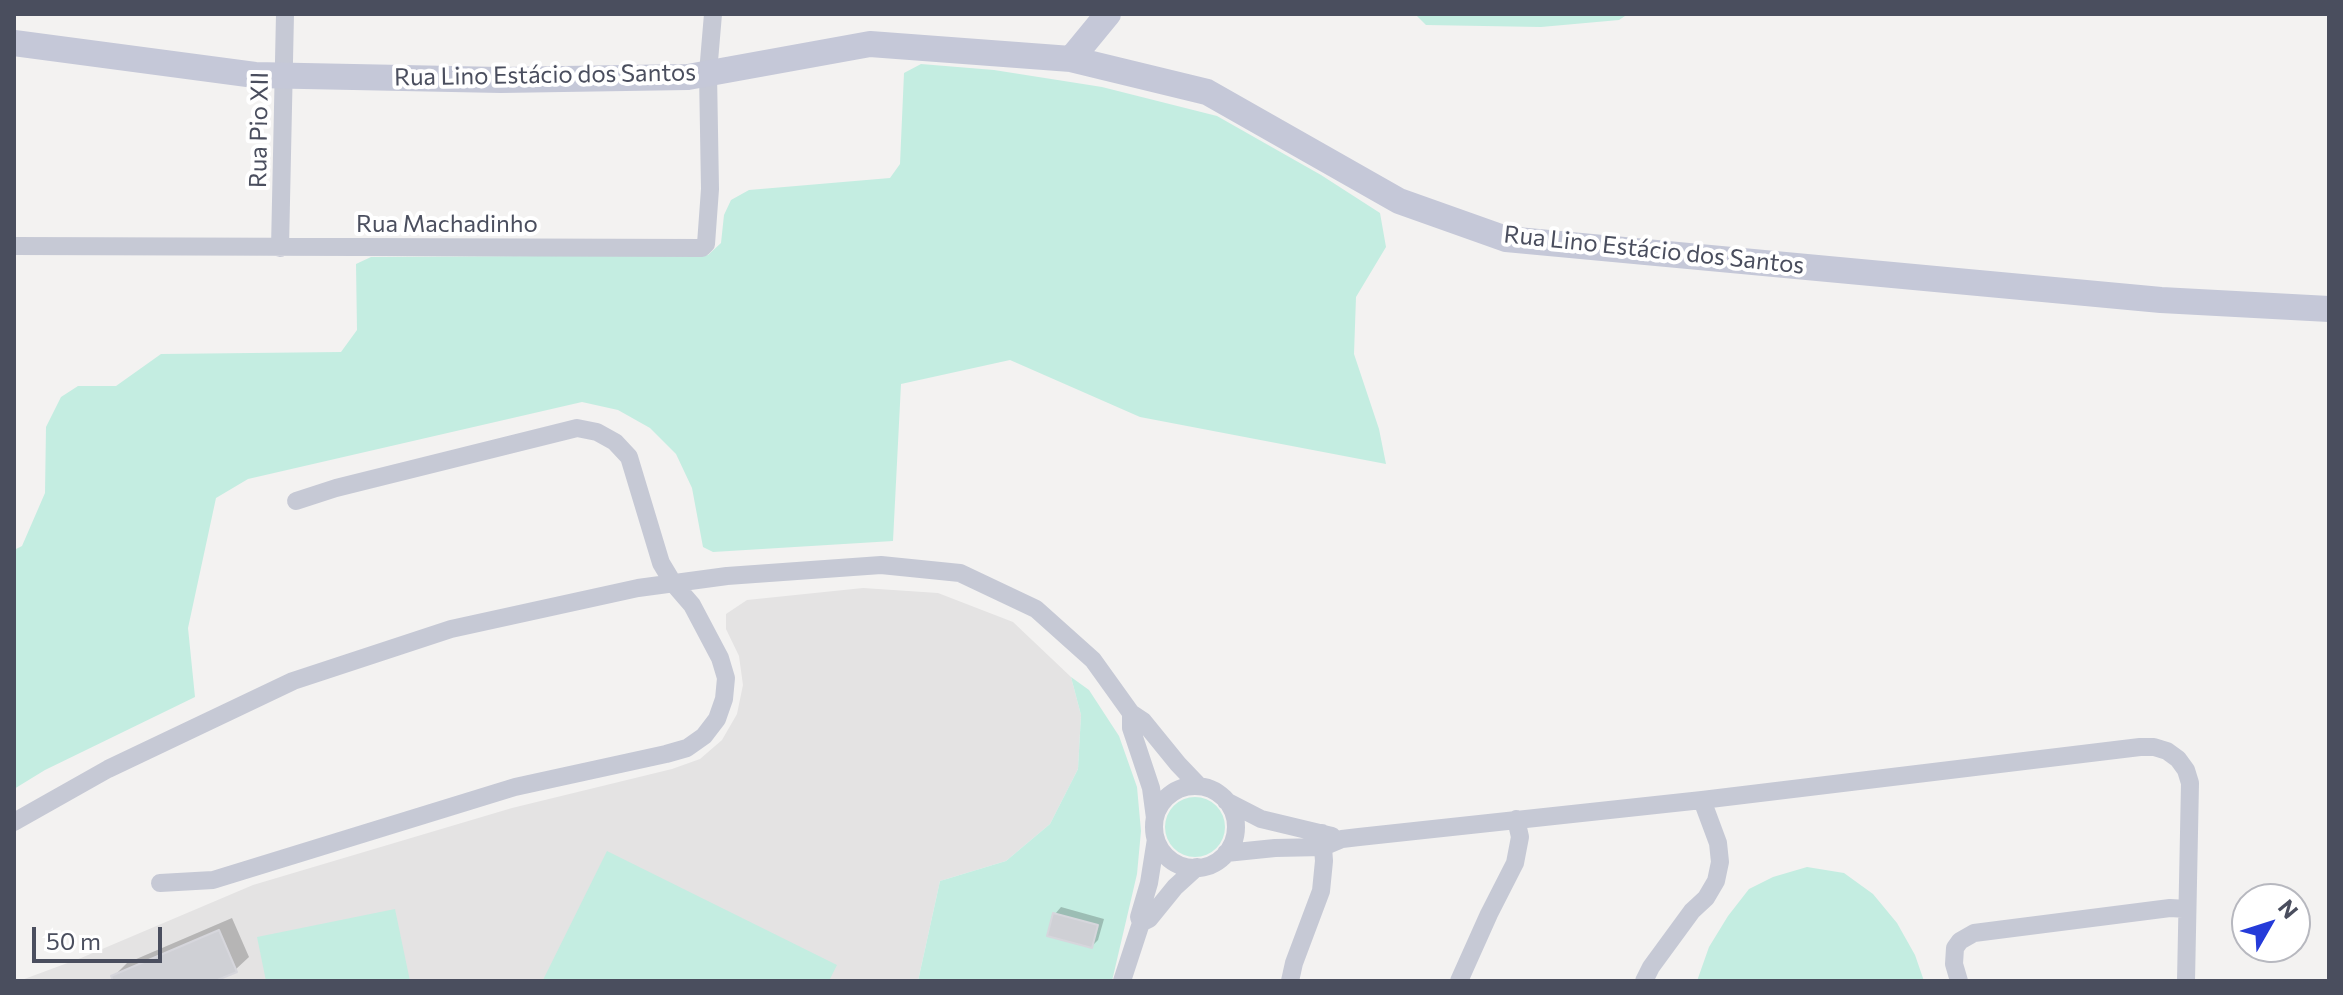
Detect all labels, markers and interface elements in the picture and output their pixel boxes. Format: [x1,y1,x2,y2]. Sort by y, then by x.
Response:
street label: Rua Lino Estácio dos Santos [394,58,696,92]
street label: Rua Pio XII [244,72,274,188]
street label: Rua Machadinho [356,210,538,238]
street label: Rua Lino Estácio dos Santos [1502,220,1806,280]
north arrow [2231,883,2311,963]
text: N [2273,894,2304,924]
scale bar [36,911,166,961]
text: 50 m [46,926,101,955]

